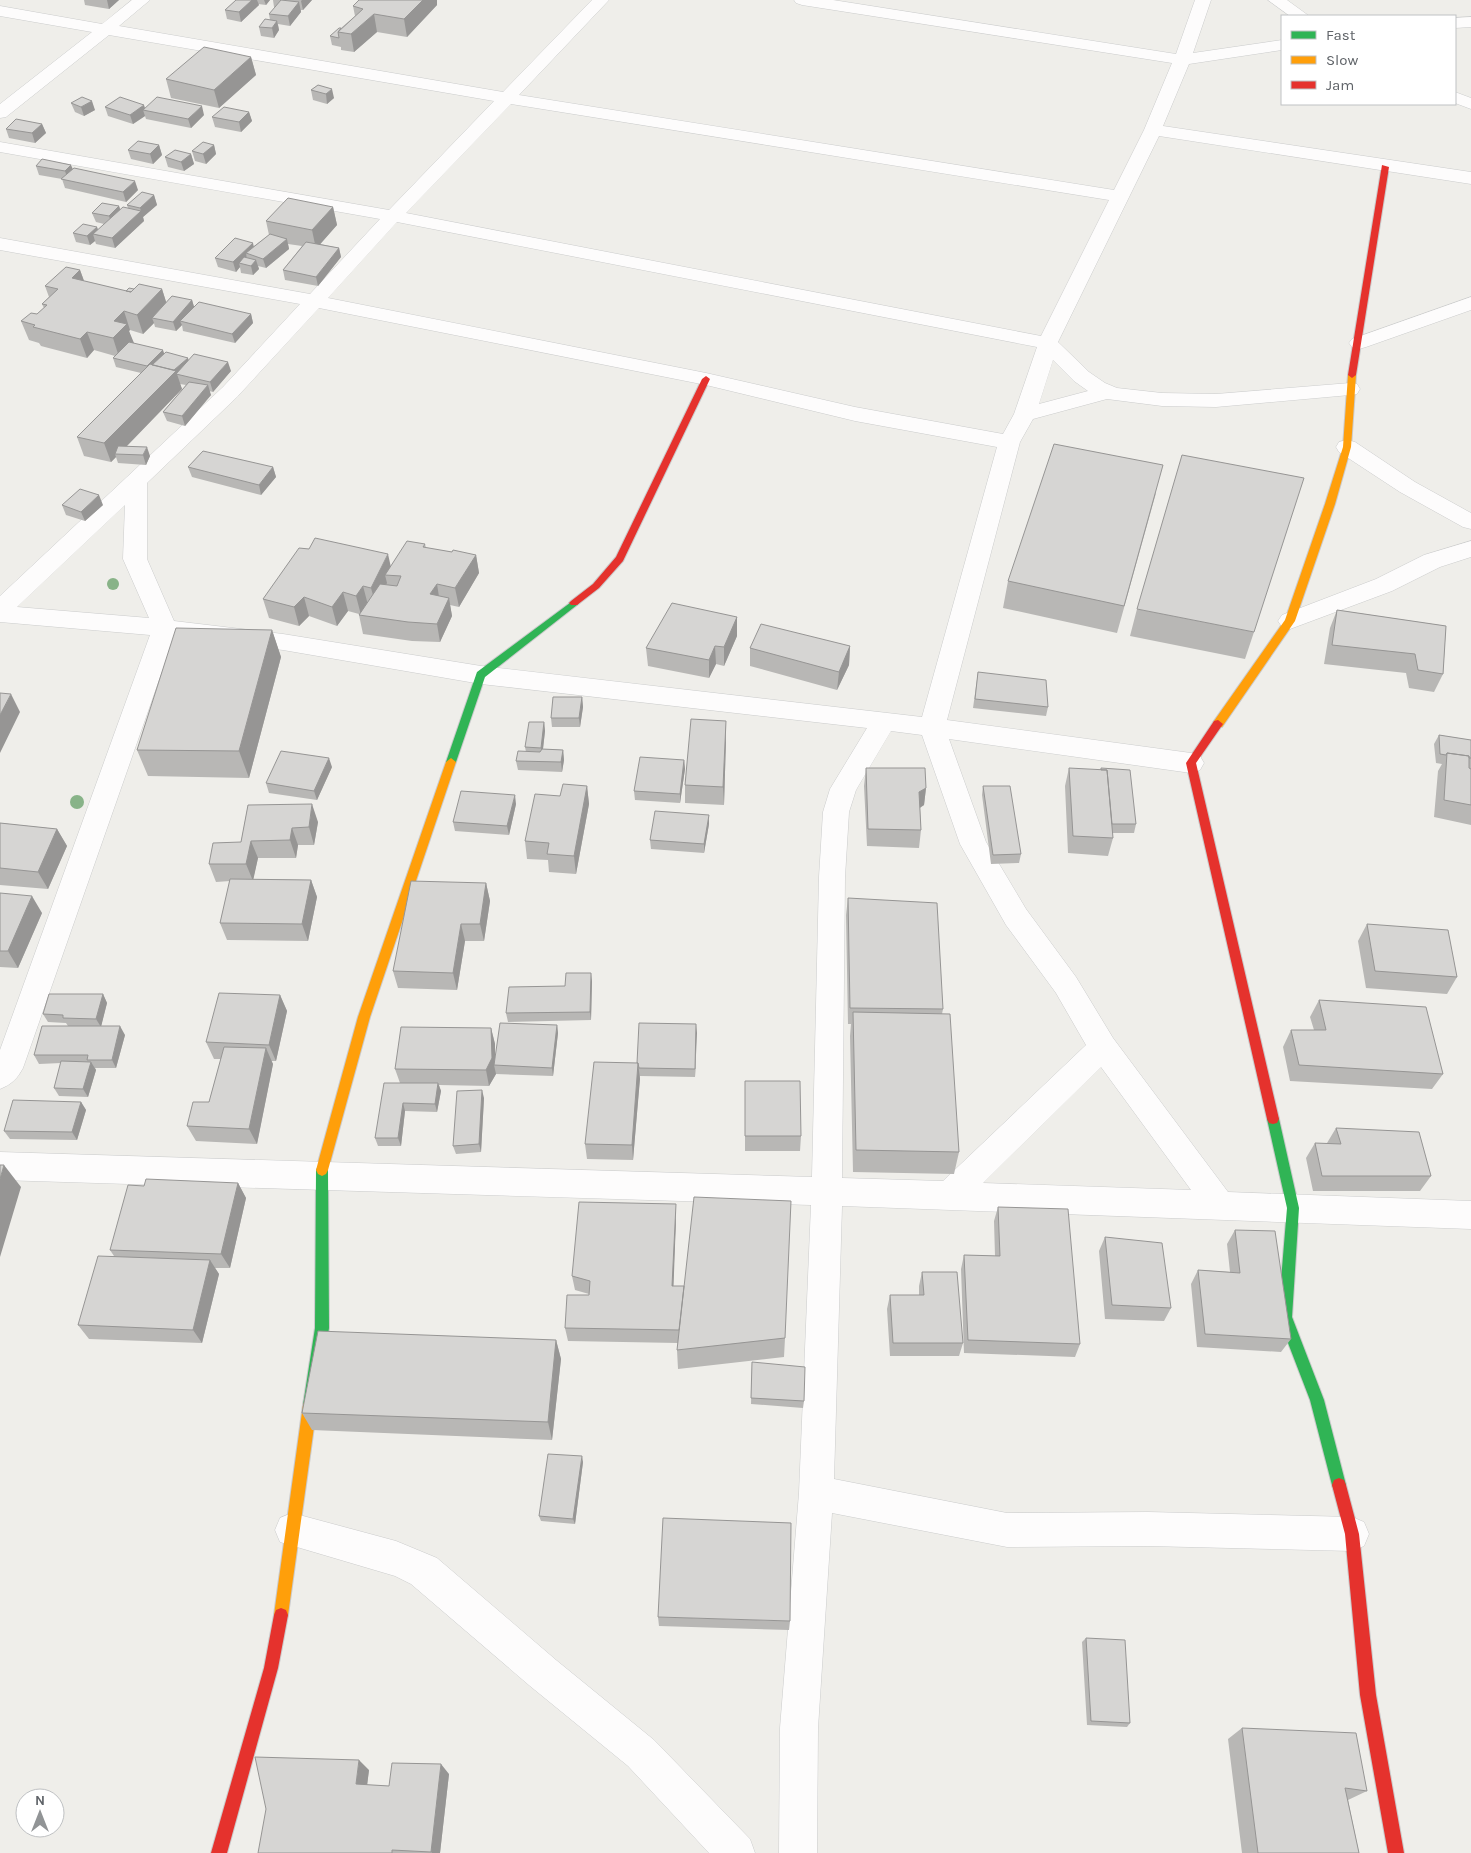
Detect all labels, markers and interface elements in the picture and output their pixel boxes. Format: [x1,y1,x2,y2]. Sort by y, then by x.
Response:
legend [1281,15,1456,105]
text: Fast [1326,26,1356,44]
text: Slow [1326,51,1358,69]
text: Jam [1326,76,1354,94]
north arrow [15,1788,65,1838]
text: N [35,1792,45,1809]

